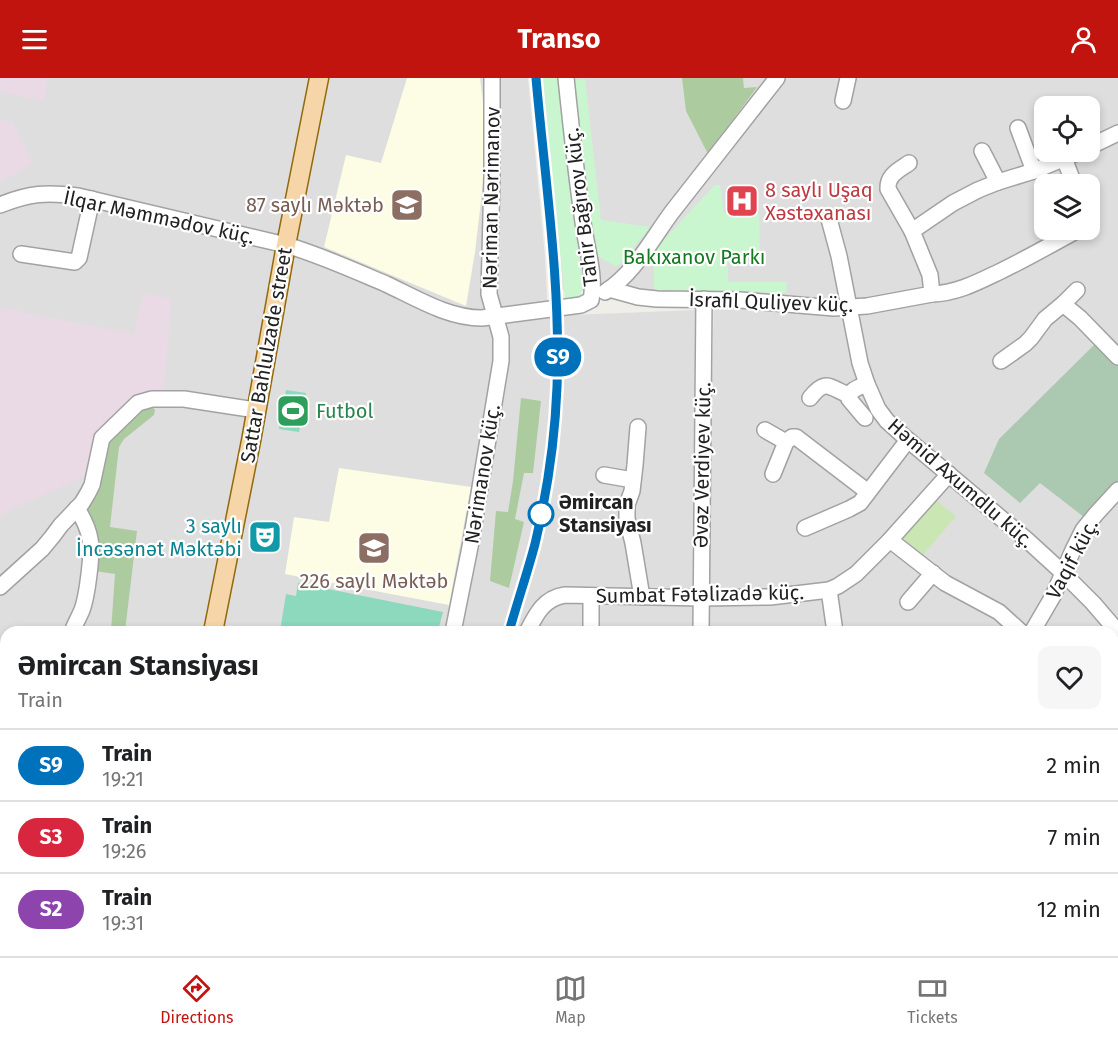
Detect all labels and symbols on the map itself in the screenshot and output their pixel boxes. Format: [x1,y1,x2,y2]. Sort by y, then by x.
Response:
street label: Nəriman Nərimanov [477,106,505,289]
street label: Tahir Bağırov küç. [559,126,604,288]
place label: 8 saylı Uşaq Xəstəxanası [765,178,873,225]
hospital icon: 8 saylı Uşaq Xəstəxanası [724,183,760,219]
street label: İlqar Məmmədov küç. [61,185,257,250]
school or university icon: 87 saylı Məktəb [389,187,425,223]
place label: 87 saylı Məktəb [246,193,384,217]
street label: Sattar Bahlulzade street [235,245,297,465]
park label: Bakıxanov Parkı [623,245,765,269]
street label: İsrafil Quliyev küç. [688,287,854,318]
line badge: S9 [531,338,585,376]
street label: Əvəz Verdiyev küç. [689,382,716,548]
sports icon: Futbol [275,393,311,429]
place label: Futbol [316,399,373,423]
street label: Nərimanov küç. [459,403,506,546]
street label: Həmid Axumdlu küç. [882,413,1039,554]
place label: Əmircan Stansiyası [559,490,652,537]
marker: Əmircan Stansiyası [528,501,554,527]
place label: 3 saylı İncəsənət Məktəbi [76,514,242,561]
street label: Vaqif küç. [1041,515,1104,604]
theatre icon: 3 saylı İncəsənət Məktəbi [247,519,283,555]
school or university icon: 226 saylı Məktəb [356,530,392,566]
place label: 226 saylı Məktəb [300,569,448,593]
street label: Sumbat Fətəlizadə küç. [596,580,804,609]

